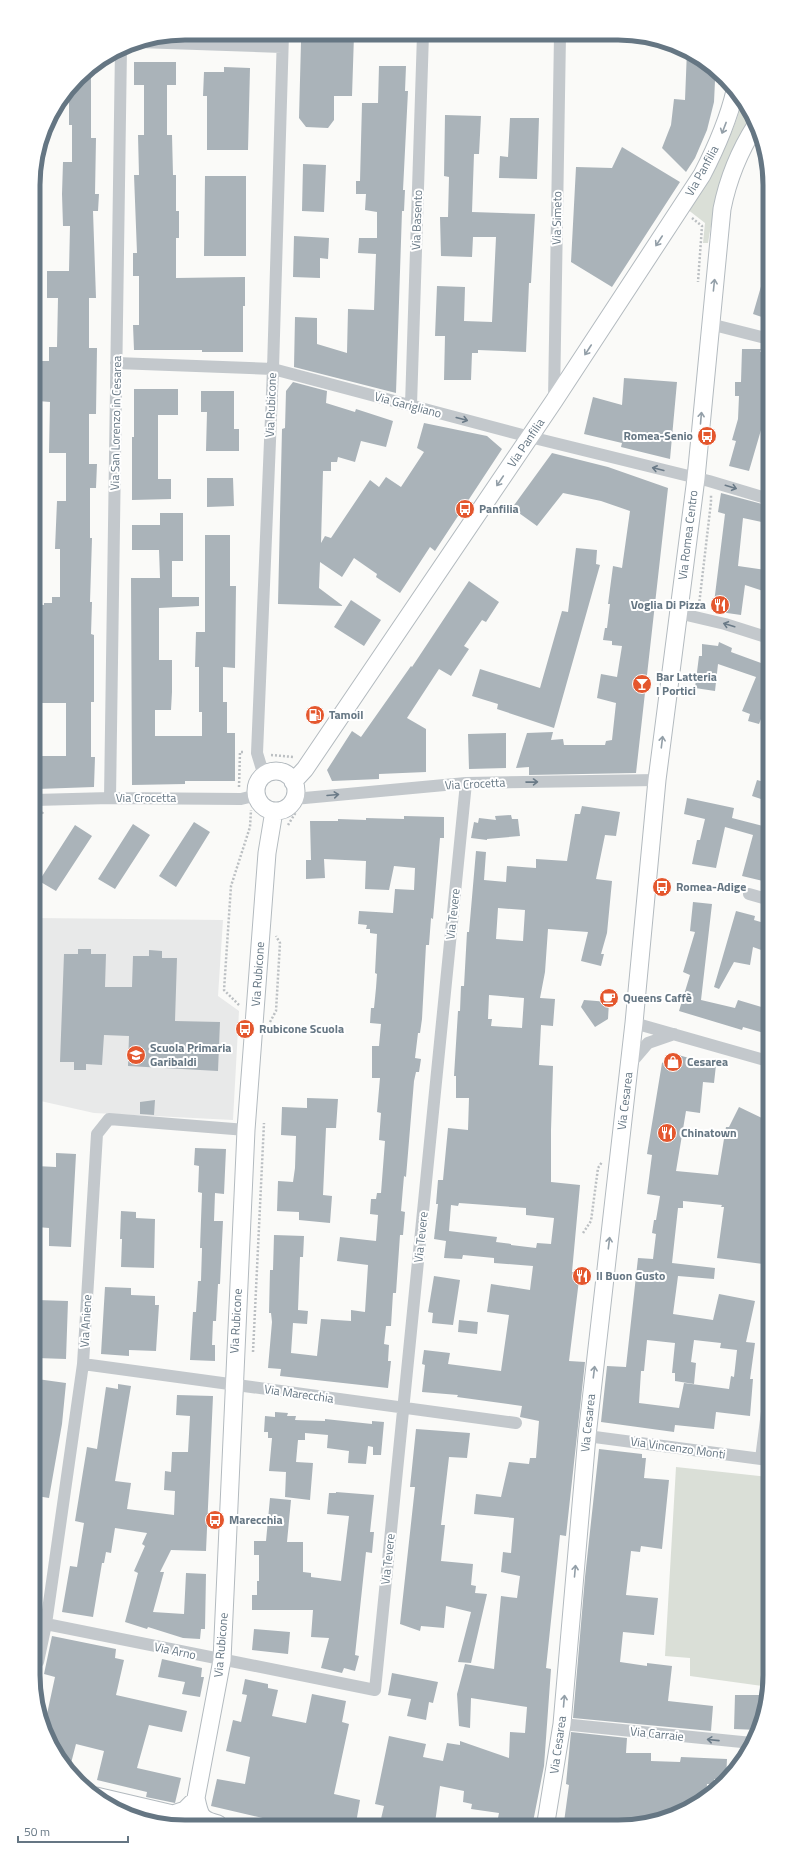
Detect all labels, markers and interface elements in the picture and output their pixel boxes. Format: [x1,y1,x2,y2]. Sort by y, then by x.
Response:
one-way arrow [719,122,727,134]
street label: Via Panfilia [680,142,723,200]
street label: Via Basento [406,190,427,250]
street label: Via Simeto [547,191,566,245]
one-way arrow [655,235,663,246]
one-way arrow [710,279,718,292]
one-way arrow [584,344,592,355]
street label: Via San Lorenzo in Cesarea [105,355,126,490]
street label: Via Rubicone [260,372,281,438]
street label: Via Garigliano [372,386,444,423]
one-way arrow [698,412,705,425]
street label: Via Panfilia [502,414,549,471]
one-way arrow [455,416,468,423]
bus stop icon: Romea-Senio [696,425,718,447]
place label: Romea-Senio [624,426,693,445]
one-way arrow [652,464,665,472]
one-way arrow [496,475,504,486]
one-way arrow [724,484,737,491]
street label: Via Romea Centro [673,489,702,581]
bus stop icon: Panfilia [454,498,476,520]
place label: Panfilia [479,499,519,518]
restaurant icon: Voglia Di Pizza [709,594,731,616]
place label: Voglia Di Pizza [631,595,706,614]
one-way arrow [723,621,736,628]
place label: Bar Latteria I Portici [656,667,717,700]
bar icon: Bar Latteria I Portici [631,673,653,695]
fuel station icon: Tamoil [304,704,326,726]
place label: Tamoil [329,705,363,724]
one-way arrow [658,736,666,749]
street label: Via Crocetta [444,772,506,795]
one-way arrow [525,778,538,786]
street label: Via Crocetta [116,788,176,807]
one-way arrow [326,792,339,799]
bus stop icon: Romea-Adige [651,876,673,898]
place label: Romea-Adige [676,877,746,896]
street label: Via Tevere [440,887,465,940]
street label: Via Rubicone [246,941,269,1007]
cafe icon: Queens Caffè [598,987,620,1009]
place label: Queens Caffè [623,988,692,1007]
bus stop icon: Rubicone Scuola [234,1018,256,1040]
place label: Rubicone Scuola [259,1019,344,1038]
place label: Scuola Primaria Garibaldi [150,1038,231,1071]
school or university icon: Scuola Primaria Garibaldi [125,1044,147,1066]
shop icon: Cesarea [662,1051,684,1073]
place label: Cesarea [687,1052,728,1071]
street label: Via Cesarea [612,1071,637,1131]
restaurant icon: Chinatown [656,1122,678,1144]
place label: Chinatown [681,1123,737,1142]
street label: Via Tevere [408,1210,433,1263]
one-way arrow [605,1237,613,1250]
restaurant icon: Il Buon Gusto [571,1265,593,1287]
place label: Il Buon Gusto [596,1266,665,1285]
street label: Via Rubicone [224,1288,247,1354]
street label: Via Aniene [75,1294,96,1348]
one-way arrow [590,1366,598,1379]
street label: Via Marecchia [263,1379,335,1408]
street label: Via Cesarea [575,1393,600,1453]
street label: Via Vincenzo Monti [629,1431,727,1464]
bus stop icon: Marecchia [204,1509,226,1531]
place label: Marecchia [229,1510,283,1529]
street label: Via Tevere [375,1532,400,1585]
one-way arrow [571,1565,579,1578]
street label: Via Rubicone [208,1612,233,1678]
street label: Via Arno [152,1637,198,1664]
one-way arrow [560,1695,568,1708]
street label: Via Cesarea [544,1715,571,1775]
street label: Via Carraie [629,1721,685,1746]
one-way arrow [707,1736,720,1743]
scale bar [18,1818,128,1844]
text: 50 m [24,1822,50,1841]

